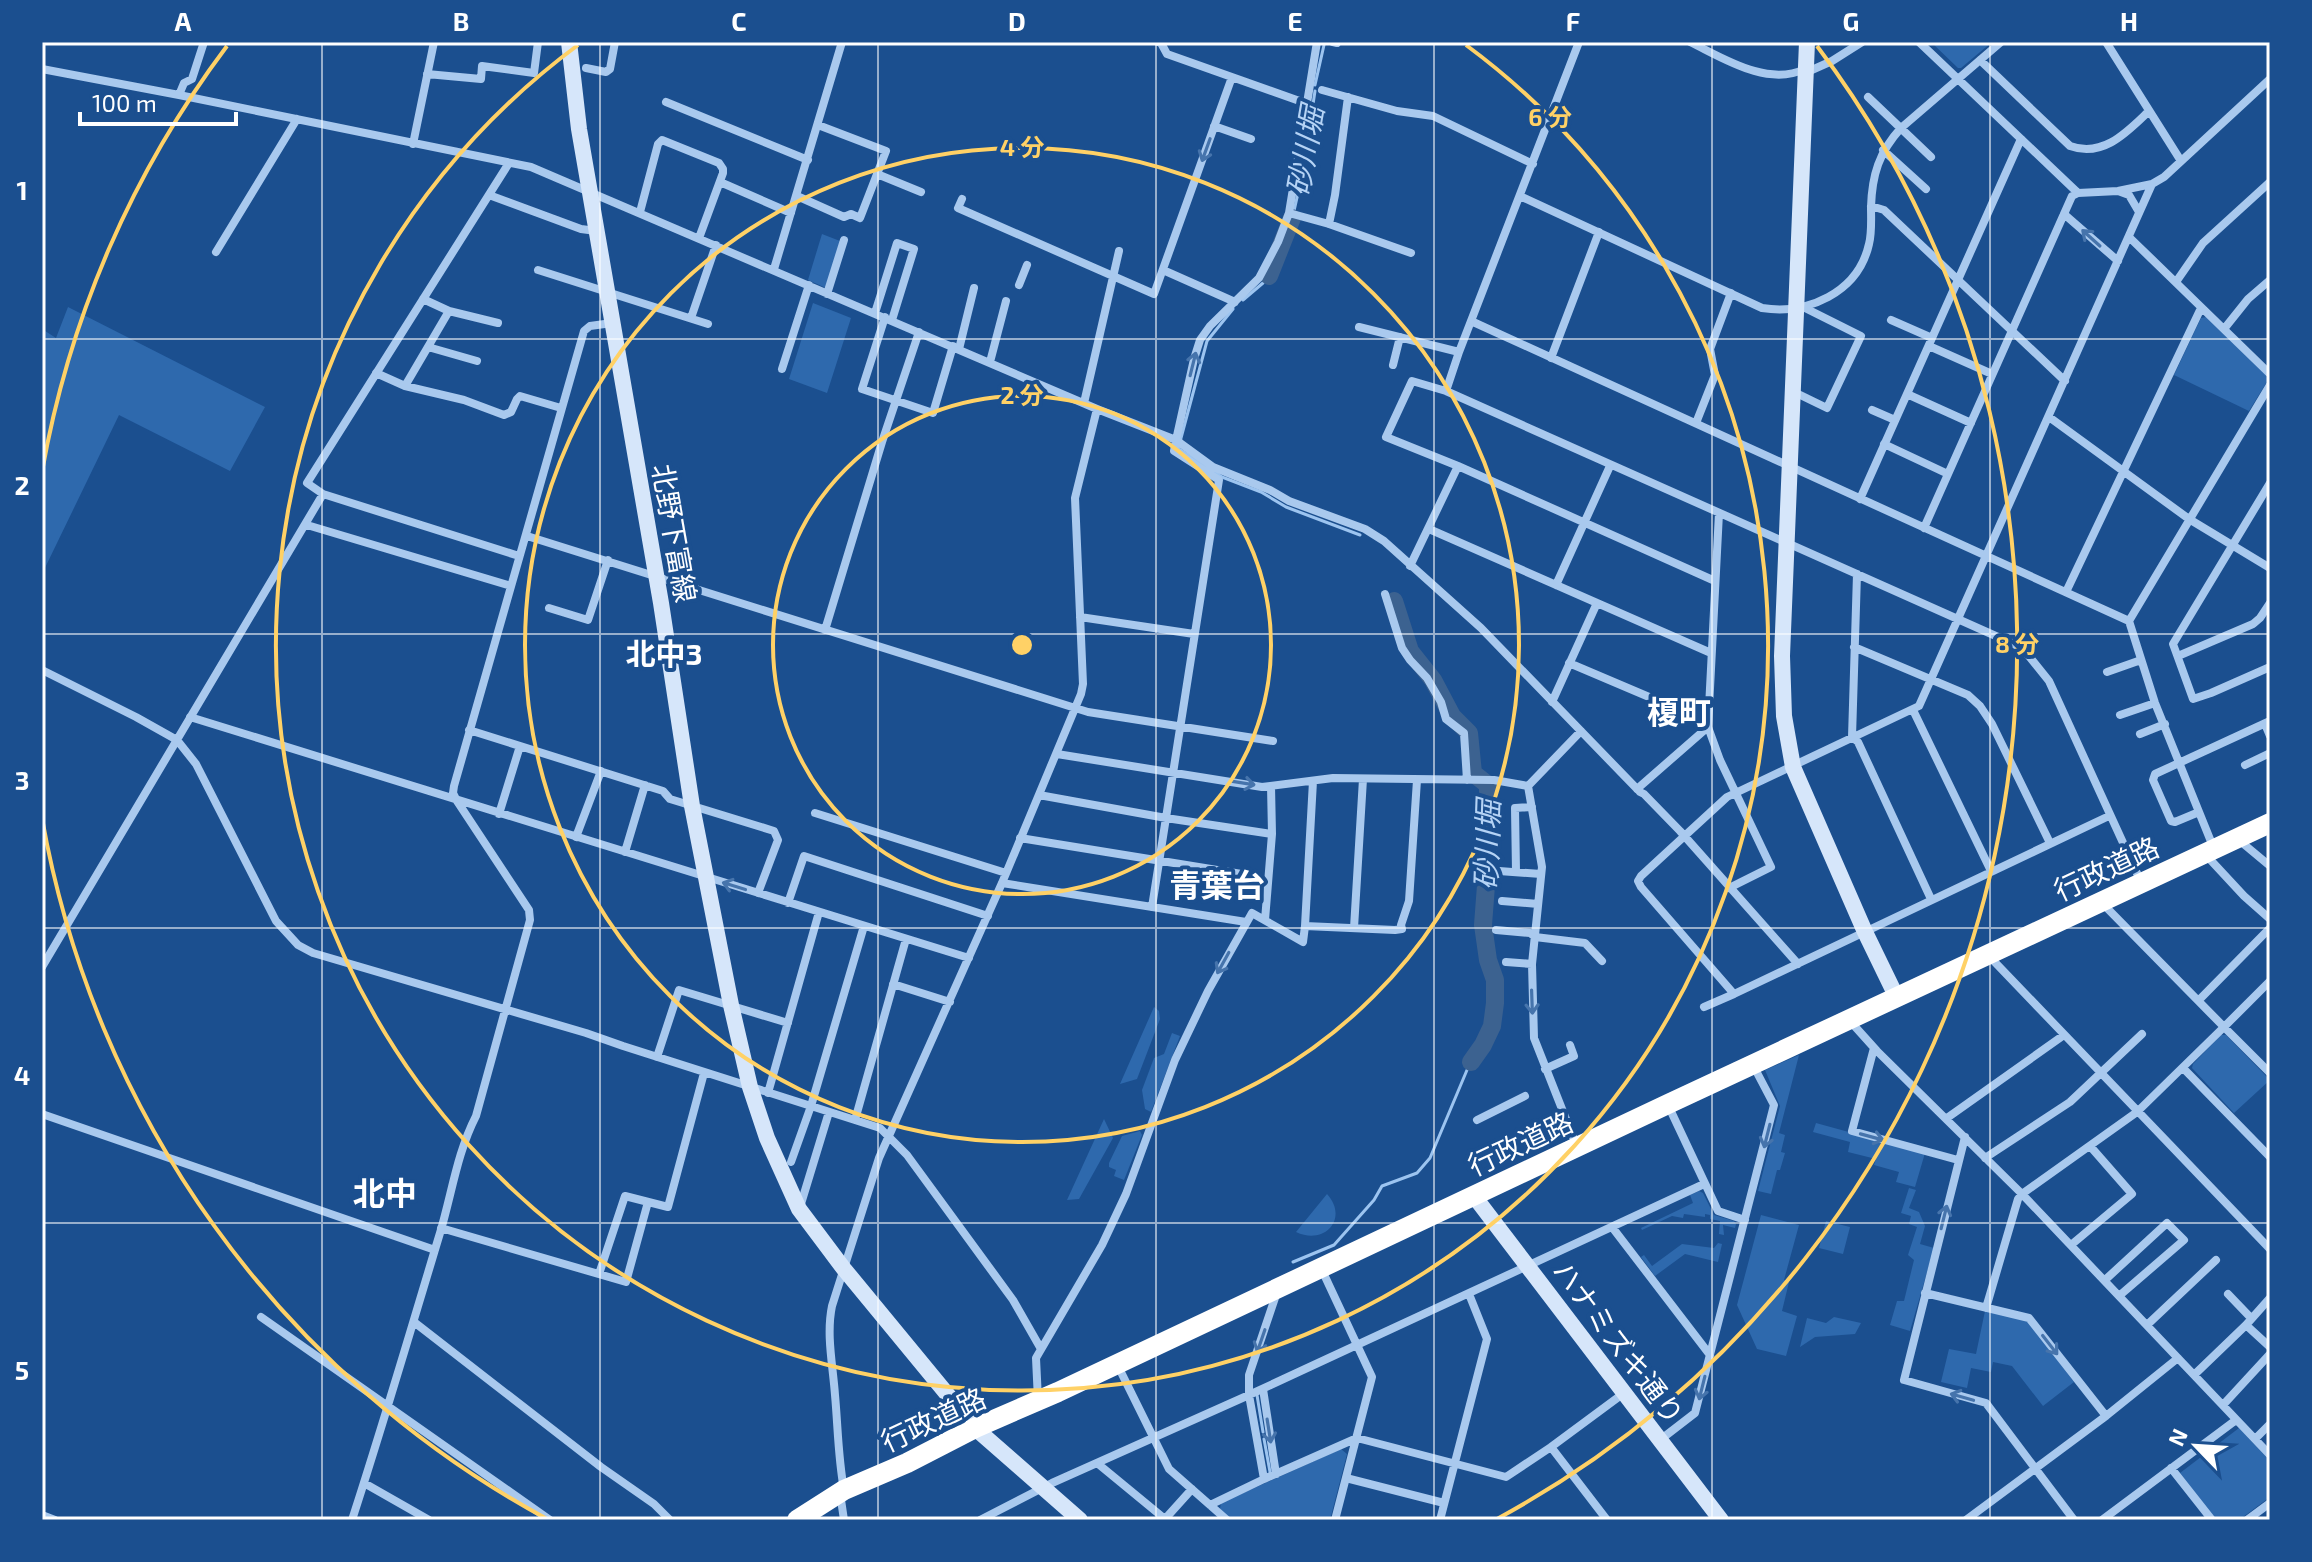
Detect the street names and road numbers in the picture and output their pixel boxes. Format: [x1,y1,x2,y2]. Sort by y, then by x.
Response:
street label: 北野下富線 [646,461,704,605]
street label: 行政道路 [2048,829,2164,907]
street label: 行政道路 [1462,1104,1578,1182]
street label: ハナミズキ通り [1546,1253,1692,1431]
street label: 行政道路 [875,1380,991,1458]

